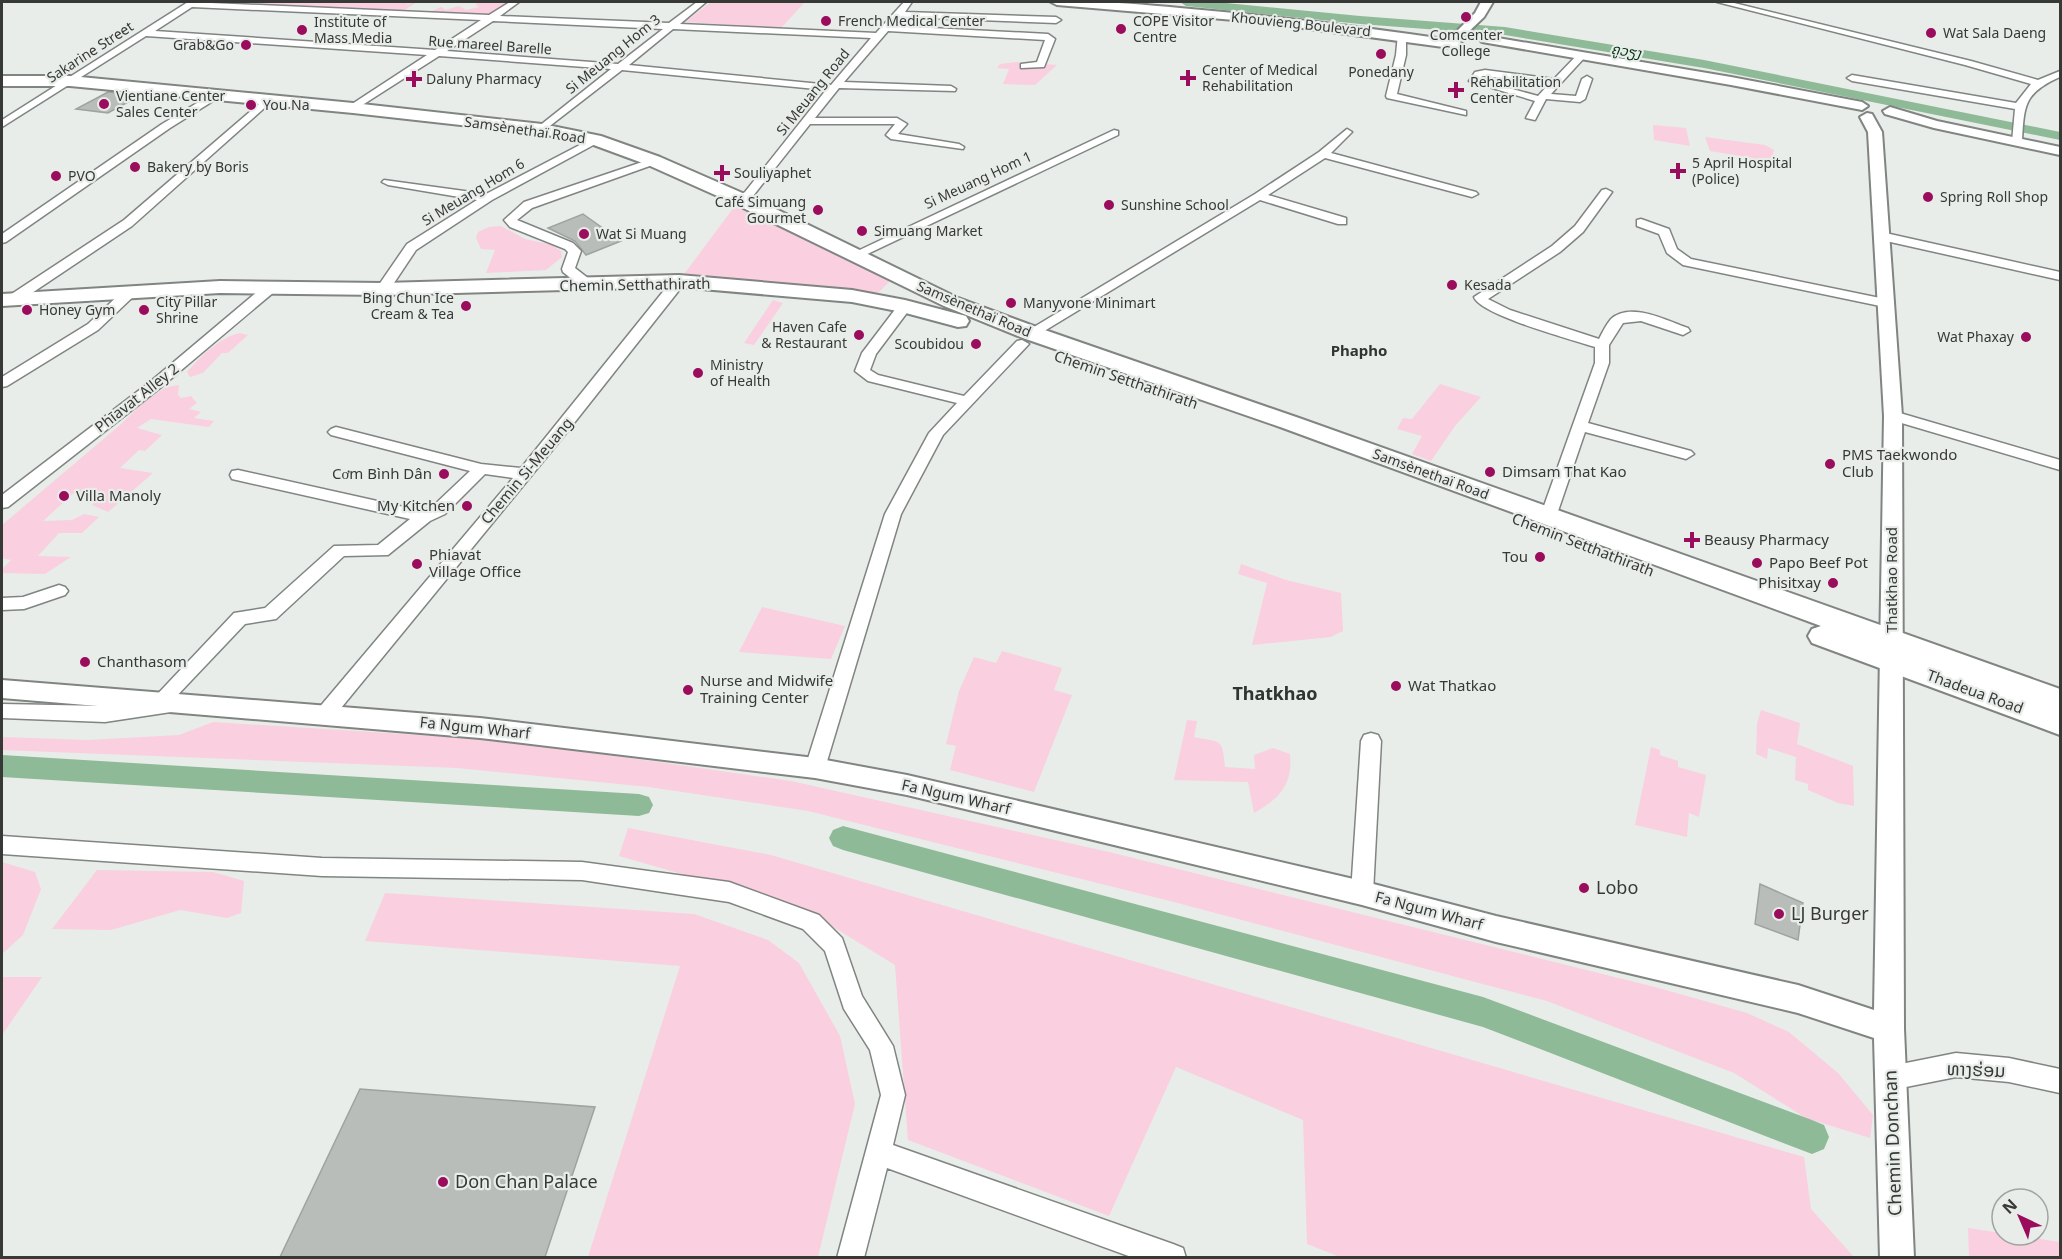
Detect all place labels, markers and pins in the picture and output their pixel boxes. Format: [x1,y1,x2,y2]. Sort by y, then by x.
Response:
place label: French Medical Center [838,9,985,32]
place label: COPE Visitor Centre [1133,9,1214,48]
place label: Institute of Mass Media [314,10,392,49]
marker: Comcenter College [1459,10,1473,24]
marker: French Medical Center [819,14,833,28]
place label: Wat Sala Daeng [1943,21,2046,44]
marker: COPE Visitor Centre [1114,22,1128,36]
marker: Institute of Mass Media [295,23,309,37]
place label: Comcenter College [1430,23,1502,62]
marker: Wat Sala Daeng [1924,26,1938,40]
place label: Grab&Go [173,33,234,56]
marker: Grab&Go [239,38,253,52]
marker: Ponedany [1374,47,1388,61]
place label: Center of Medical Rehabilitation [1202,58,1318,97]
place label: Ponedany [1348,60,1415,83]
place label: Daluny Pharmacy [426,67,542,90]
marker: Center of Medical Rehabilitation [1179,69,1197,87]
place label: Rehabilitation Center [1470,70,1561,109]
marker: Daluny Pharmacy [407,72,421,86]
marker: Rehabilitation Center [1447,81,1465,99]
place label: Vientiane Center Sales Center [116,84,226,123]
place label: You Na [263,93,309,116]
marker: Vientiane Center Sales Center [97,97,111,111]
marker: You Na [244,98,258,112]
place label: 5 April Hospital (Police) [1692,151,1792,190]
place label: Bakery by Boris [147,155,249,178]
marker: Bakery by Boris [128,160,142,174]
place label: Souliyaphet [734,161,811,184]
marker: 5 April Hospital (Police) [1669,162,1687,180]
place label: PVO [68,164,96,187]
marker: Souliyaphet [715,166,729,180]
marker: PVO [49,169,63,183]
place label: Spring Roll Shop [1940,185,2048,208]
place label: Café Simuang Gourmet [715,190,806,229]
marker: Spring Roll Shop [1921,190,1935,204]
place label: Sunshine School [1121,193,1229,216]
marker: Sunshine School [1102,198,1116,212]
marker: Café Simuang Gourmet [811,203,825,217]
place label: Simuang Market [874,219,983,242]
place label: Wat Si Muang [596,222,687,245]
marker: Simuang Market [855,224,869,238]
marker: Wat Si Muang [577,227,591,241]
place label: Kesada [1464,273,1512,296]
marker: Kesada [1445,278,1459,292]
place label: Bing Chun Ice Cream & Tea [363,286,454,325]
place label: City Pillar Shrine [156,290,217,329]
place label: Manyvone Minimart [1023,291,1155,314]
marker: Manyvone Minimart [1004,296,1018,310]
place label: Honey Gym [39,298,115,321]
marker: Bing Chun Ice Cream & Tea [459,299,473,313]
marker: Honey Gym [20,303,34,317]
marker: City Pillar Shrine [137,303,151,317]
place label: Haven Cafe & Restaurant [761,315,847,354]
place label: Wat Phaxay [1937,325,2015,348]
marker: Haven Cafe & Restaurant [852,328,866,342]
marker: Wat Phaxay [2019,330,2033,344]
place label: Scoubidou [895,332,964,355]
marker: Scoubidou [969,337,983,351]
place label: Ministry of Health [710,353,770,392]
marker: Ministry of Health [691,366,705,380]
place label: PMS Taekwondo Club [1842,442,1957,484]
marker: PMS Taekwondo Club [1823,457,1837,471]
place label: Dimsam That Kao [1502,459,1627,484]
place label: Cơm Bình Dân [332,461,432,486]
marker: Dimsam That Kao [1483,465,1497,479]
marker: Cơm Bình Dân [437,467,451,481]
place label: Villa Manoly [76,483,161,508]
marker: Villa Manoly [57,489,71,503]
place label: My Kitchen [377,493,455,518]
marker: My Kitchen [460,499,474,513]
place label: Beausy Pharmacy [1704,527,1829,552]
marker: Beausy Pharmacy [1685,533,1699,547]
place label: Phiavat Village Office [429,542,521,584]
place label: Tou [1502,544,1528,569]
marker: Tou [1533,550,1547,564]
place label: Papo Beef Pot [1769,550,1869,575]
marker: Papo Beef Pot [1750,556,1764,570]
marker: Phiavat Village Office [410,557,424,571]
place label: Phisitxay [1758,570,1821,595]
marker: Phisitxay [1826,576,1840,590]
place label: Chanthasom [97,649,187,674]
marker: Chanthasom [78,655,92,669]
place label: Nurse and Midwife Training Center [700,668,833,710]
place label: Wat Thatkao [1408,673,1496,698]
marker: Wat Thatkao [1389,679,1403,693]
marker: Nurse and Midwife Training Center [681,683,695,697]
place label: Lobo [1596,873,1638,902]
marker: Lobo [1577,881,1591,895]
place label: LJ Burger [1791,899,1869,928]
marker: LJ Burger [1772,907,1786,921]
place label: Don Chan Palace [455,1167,598,1196]
marker: Don Chan Palace [436,1175,450,1189]

